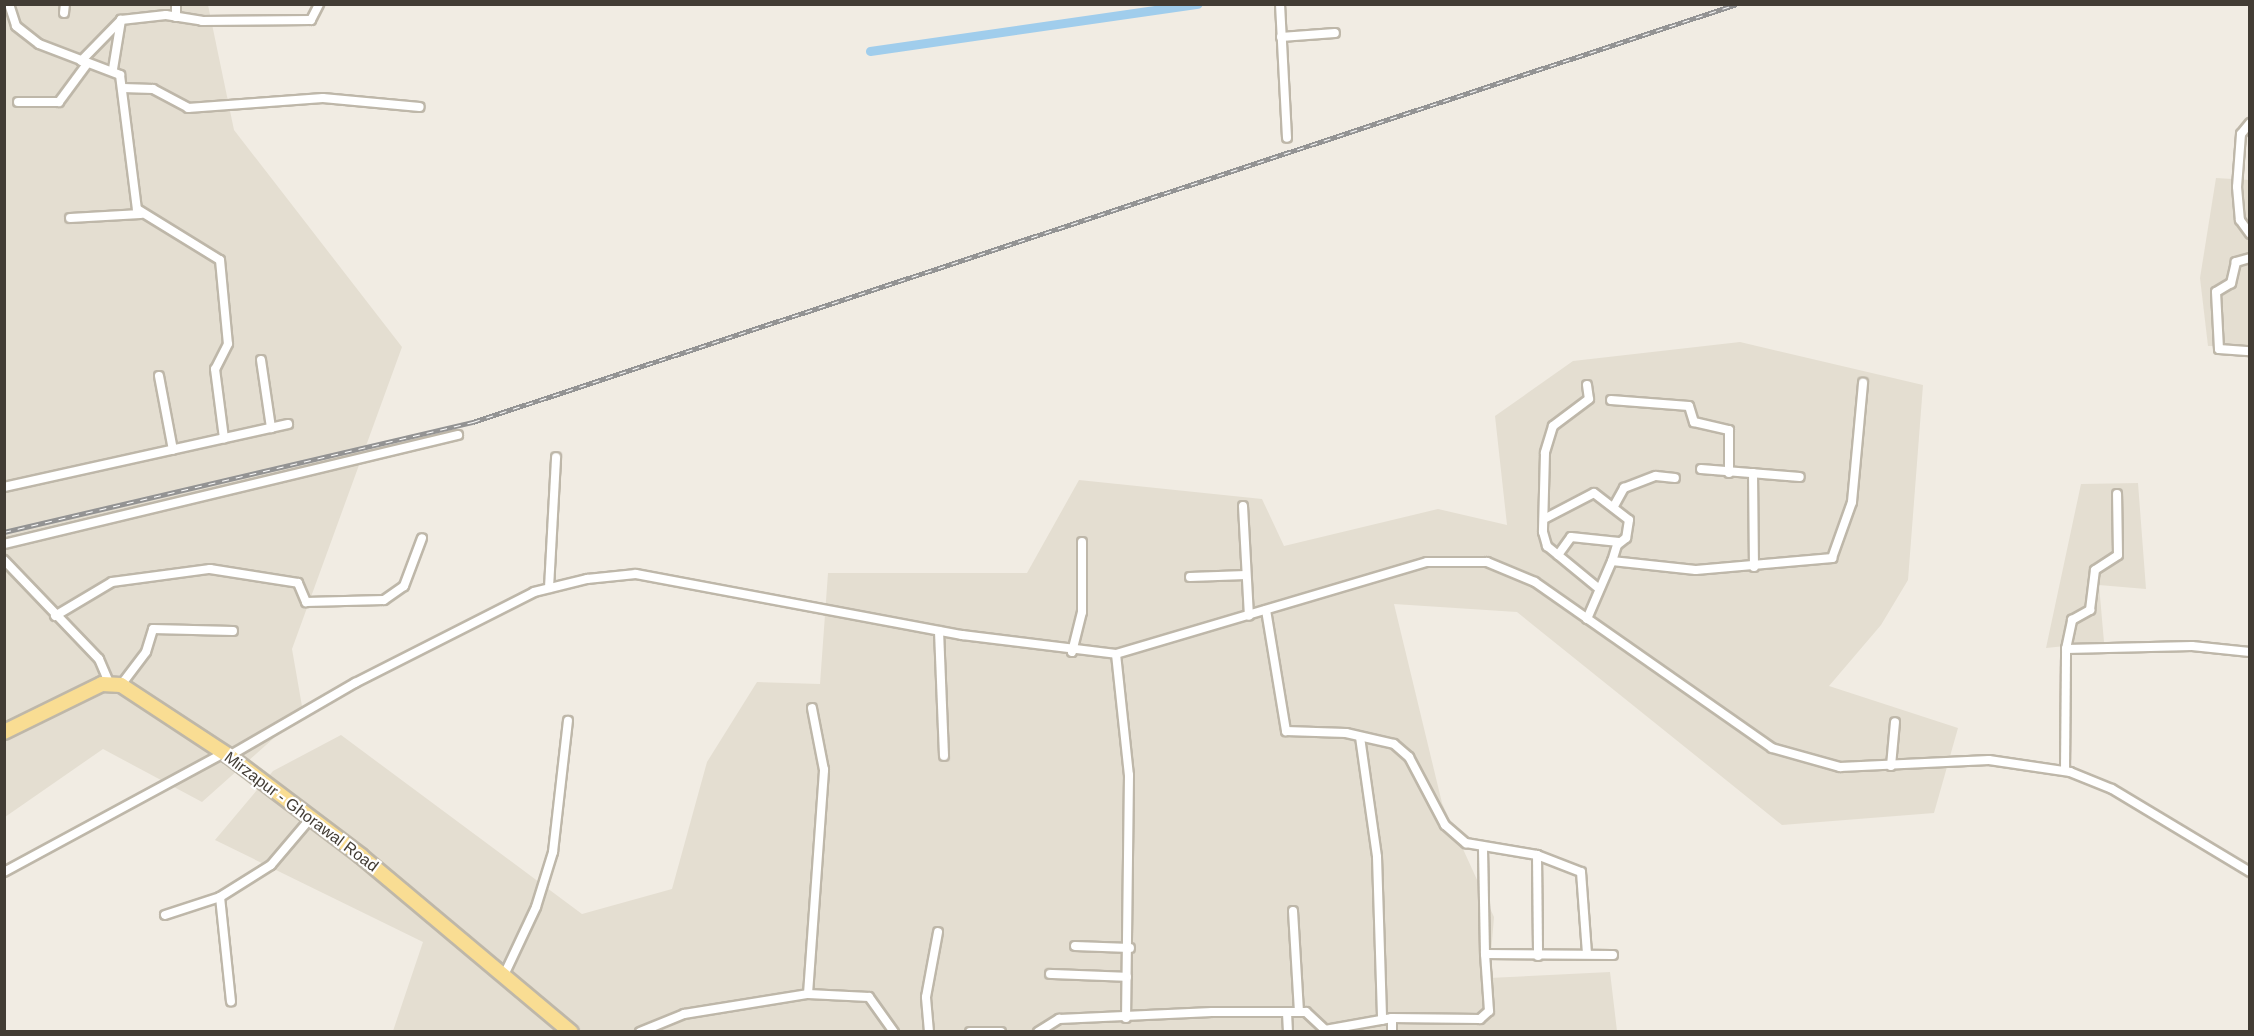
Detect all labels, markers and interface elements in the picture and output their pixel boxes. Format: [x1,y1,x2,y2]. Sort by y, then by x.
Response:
street label: Mirzapur - Ghorawal Road [220,748,382,876]

